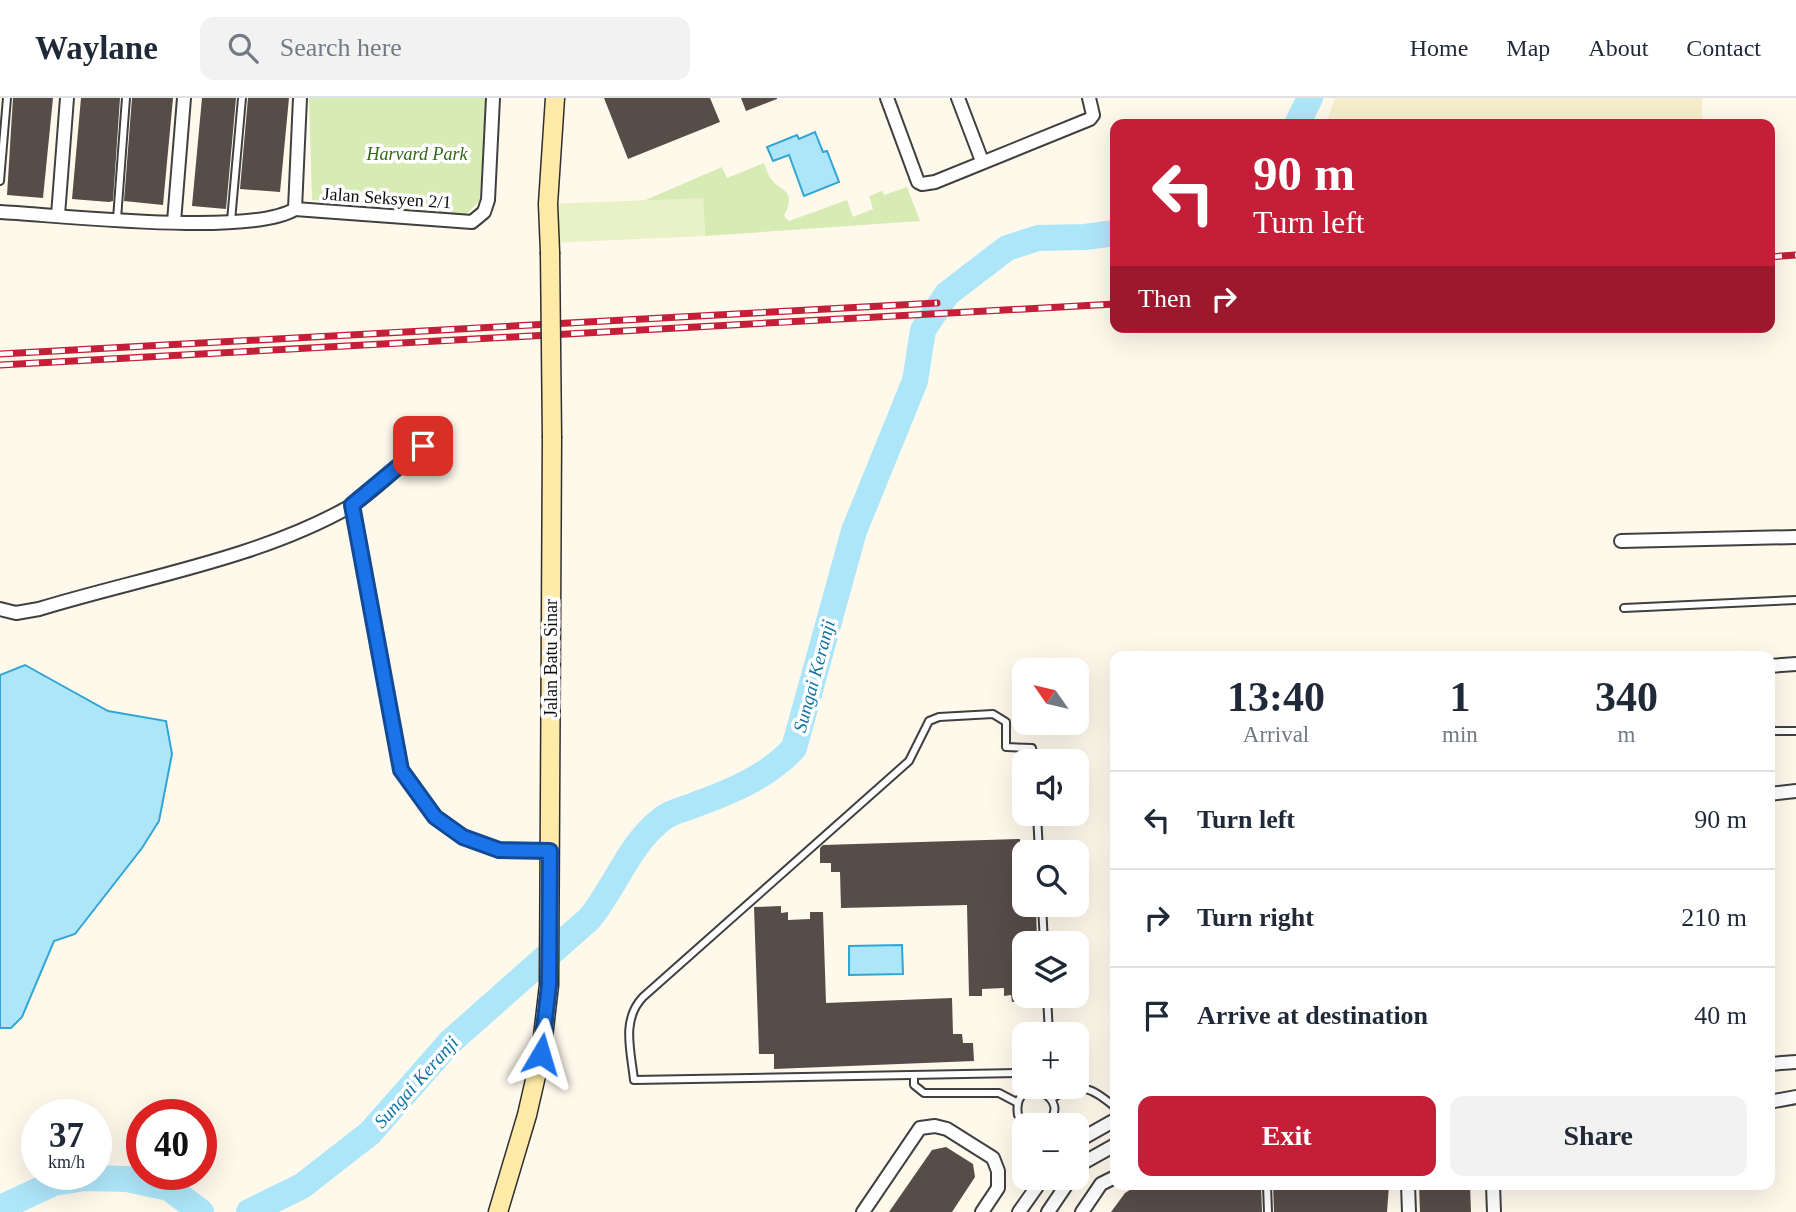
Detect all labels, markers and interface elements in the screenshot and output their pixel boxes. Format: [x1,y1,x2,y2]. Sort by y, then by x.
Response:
search box [200,17,690,80]
icon: search [224,29,262,67]
text: Waylane [35,30,158,66]
text: Search here [280,33,402,62]
text: Home [1410,35,1468,61]
text: Map [1506,35,1550,61]
text: About [1588,35,1648,61]
text: Contact [1686,35,1761,61]
park label: Harvard Park [366,144,468,164]
text: 90 m [1253,146,1355,201]
icon: left [1138,147,1229,238]
street label: Jalan Seksyen 2/1 [322,184,452,212]
text: Turn left [1253,204,1365,240]
icon: right [1205,280,1243,318]
text: Then [1138,284,1191,313]
pin [393,416,453,476]
icon: arrive [404,427,442,465]
street label: Jalan Batu Sinar [541,599,561,717]
water label: Sungai Keranji [789,617,839,735]
north arrow [1012,658,1088,735]
map controls [1012,658,1089,1190]
text: 13:40 [1227,674,1325,720]
text: 1 [1449,674,1470,720]
text: 340 [1595,674,1658,720]
text: Arrival [1243,722,1309,747]
text: min [1442,722,1478,747]
text: m [1617,722,1635,747]
button: sound [1012,749,1089,826]
icon: left [1138,801,1176,839]
text: Turn left [1197,805,1295,834]
text: 90 m [1694,805,1747,834]
button: search [1012,840,1089,917]
icon: right [1138,899,1176,937]
text: Turn right [1197,903,1314,932]
text: 210 m [1681,903,1747,932]
button: layers [1012,931,1089,1008]
icon: arrive [1138,997,1176,1035]
text: Arrive at destination [1197,1001,1428,1030]
text: 40 m [1694,1001,1747,1030]
position arrow [504,1017,578,1091]
button: + [1012,1022,1089,1099]
water label: Sungai Keranji [370,1032,462,1132]
button: Exit [1138,1096,1436,1176]
button: Share [1450,1096,1747,1176]
speed limit sign: 40 [126,1099,217,1190]
button: − [1012,1113,1089,1190]
text: 37 [49,1116,84,1155]
text: km/h [48,1152,85,1172]

